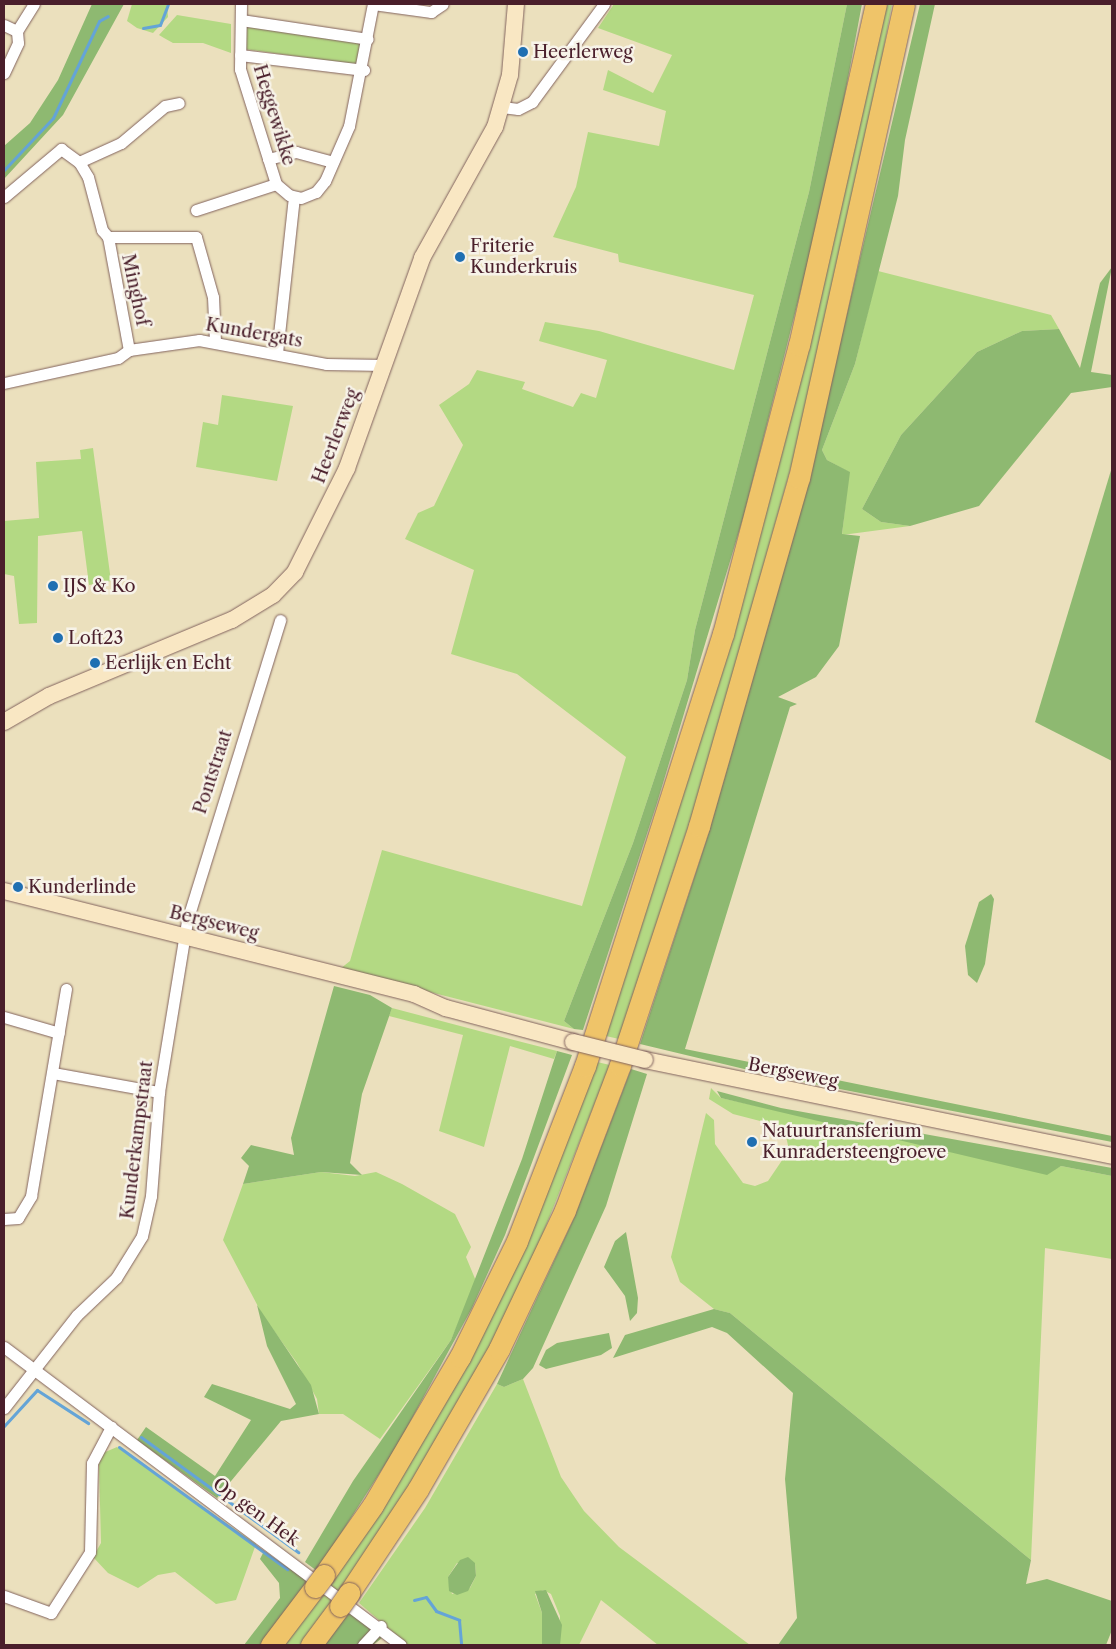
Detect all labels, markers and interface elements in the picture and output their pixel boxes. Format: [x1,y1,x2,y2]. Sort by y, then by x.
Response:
place label: Heerlerweg [533,41,633,63]
marker: Heerlerweg [517,46,529,58]
street label: Heggewikke [248,62,300,168]
place label: Friterie Kunderkruis [470,236,577,278]
marker: Friterie Kunderkruis [454,251,466,263]
street label: Minghof [117,252,153,328]
street label: Kundergats [204,314,304,352]
street label: Heerlerweg [308,386,364,486]
place label: IJS & Ko [63,575,136,597]
marker: IJS & Ko [47,580,59,592]
place label: Loft23 [68,627,123,649]
marker: Loft23 [52,632,64,644]
place label: Eerlijk en Echt [105,652,232,674]
marker: Eerlijk en Echt [89,657,101,669]
street label: Pontstraat [189,727,237,817]
place label: Kunderlinde [28,876,136,898]
marker: Kunderlinde [12,881,24,893]
street label: Bergseweg [167,901,261,945]
street label: Bergseweg [746,1054,840,1092]
street label: Kunderkampstraat [117,1060,157,1220]
place label: Natuurtransferium Kunradersteengroeve [762,1121,946,1164]
marker: Natuurtransferium Kunradersteengroeve [746,1136,758,1148]
street label: Op gen Hek [208,1473,304,1551]

